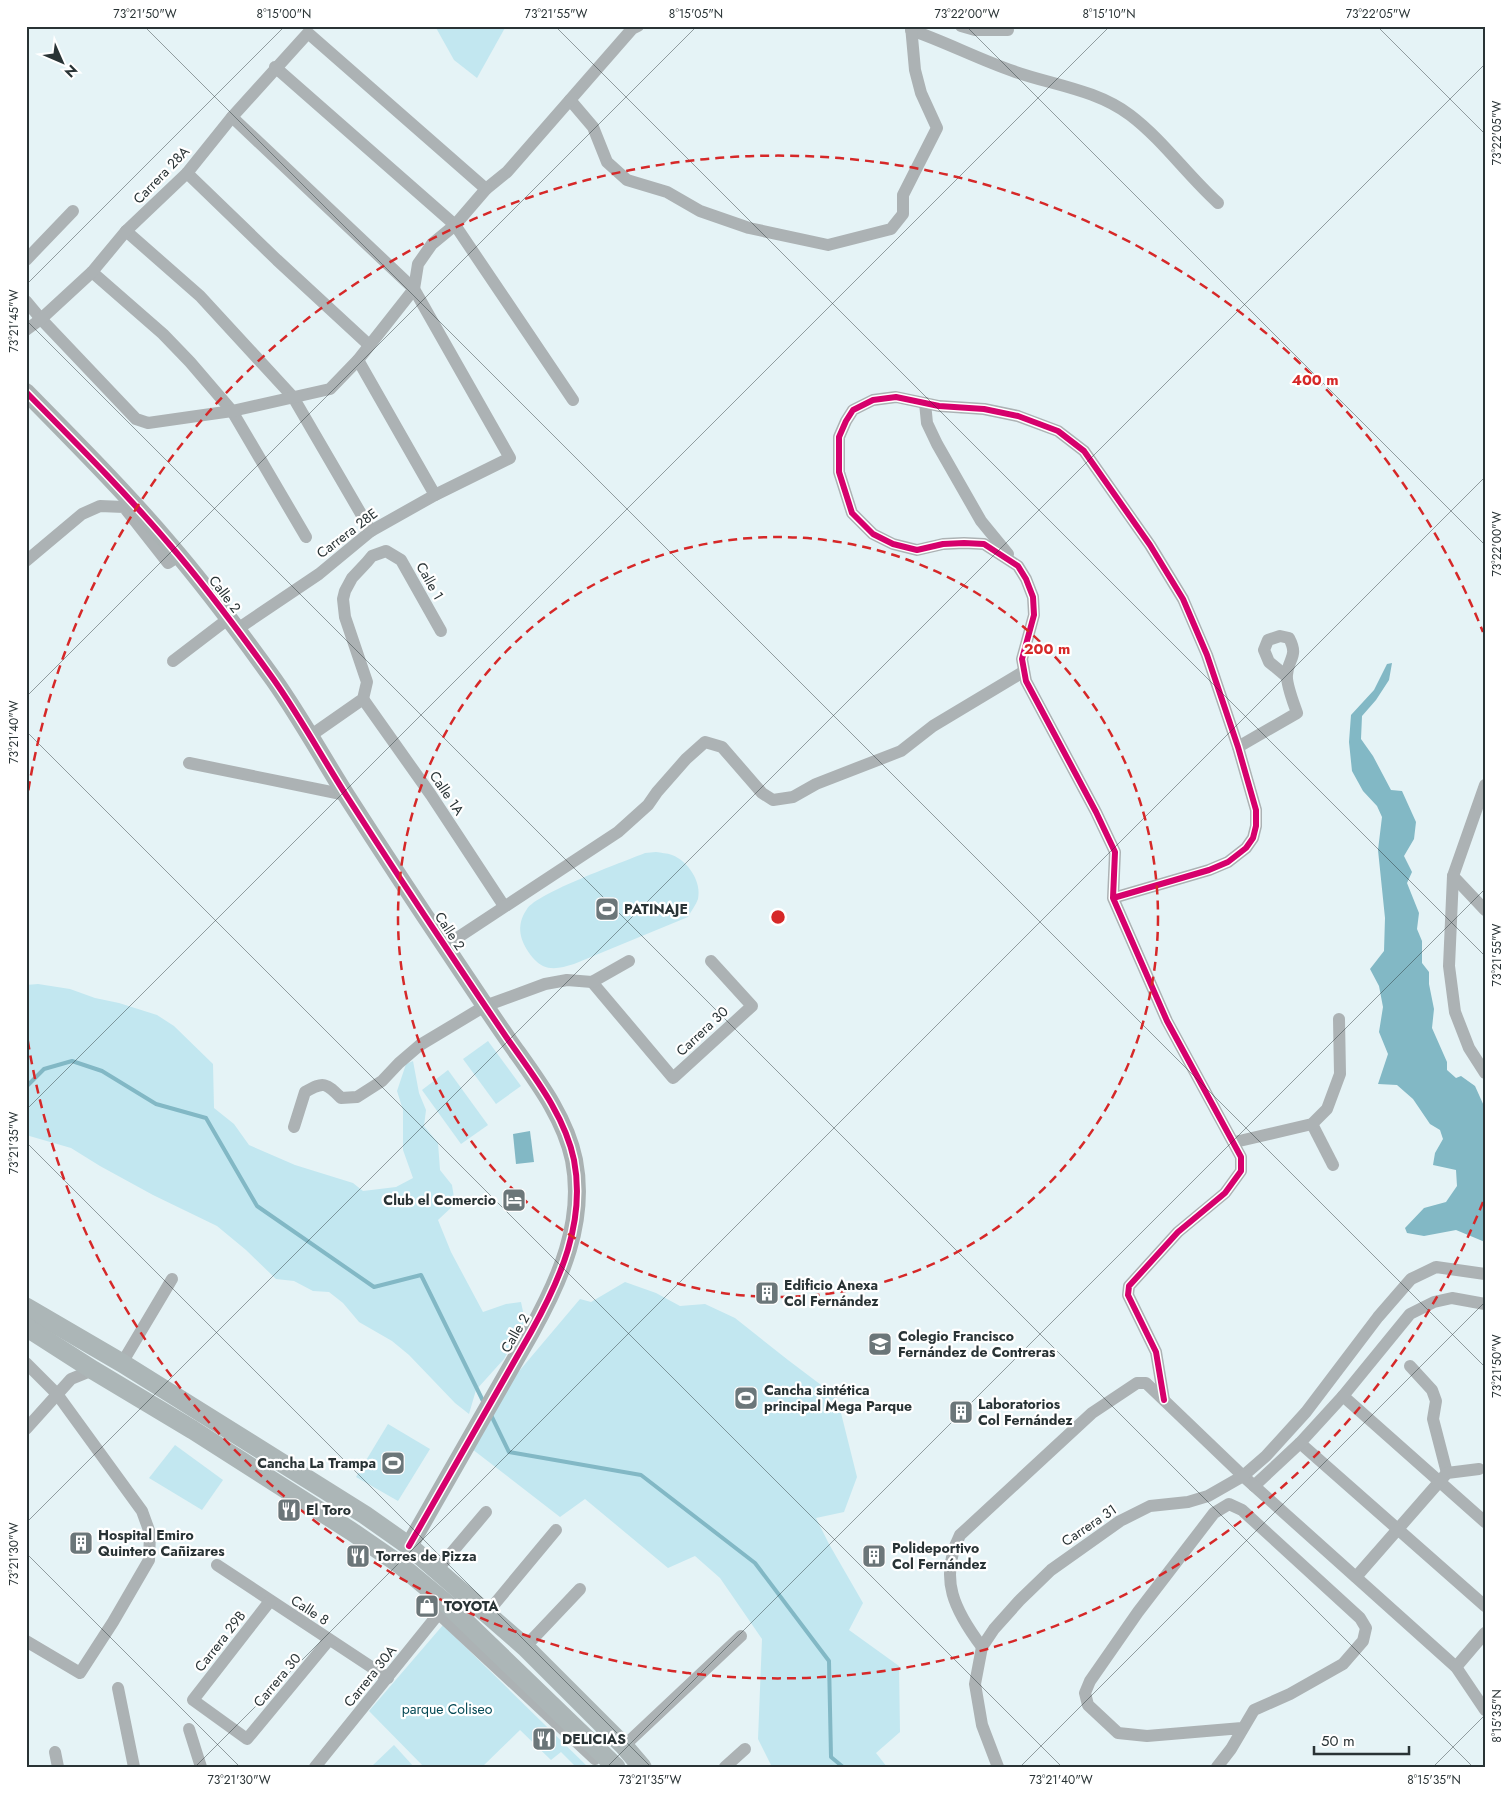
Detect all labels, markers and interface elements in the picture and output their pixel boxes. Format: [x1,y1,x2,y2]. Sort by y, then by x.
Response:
text: 73°21'50"W [113,5,177,23]
text: 8°15'00"N [257,5,311,23]
text: 73°21'55"W [525,5,588,23]
text: 8°15'05"N [669,5,723,23]
text: 73°22'00"W [934,5,1000,23]
text: 8°15'10"N [1083,5,1135,23]
text: 73°22'05"W [1346,5,1410,23]
north arrow [38,38,88,88]
text: N [60,60,82,82]
text: 73°22'05"W [1488,101,1506,165]
street label: Carrera 28A [128,141,194,208]
text: 73°21'45"W [5,289,23,353]
text: 400 m [1291,369,1339,391]
street label: Carrera 28E [312,503,382,563]
text: 73°22'00"W [1488,511,1506,577]
street label: Calle 1 [411,558,449,604]
street label: Calle 2 [204,571,246,617]
text: 200 m [1024,638,1070,660]
text: 73°21'40"W [5,700,23,764]
street label: Calle 1A [425,767,470,820]
sports icon: PATINAJE [594,896,620,922]
place label: PATINAJE [624,899,688,919]
street label: Calle 2 [430,908,470,954]
centre of rings [769,908,787,926]
text: 73°21'55"W [1488,923,1506,986]
street label: Carrera 30 [672,1002,732,1060]
text: 73°21'35"W [5,1112,23,1174]
hotel icon: Club el Comercio [501,1187,527,1213]
place label: Club el Comercio [383,1190,496,1210]
place label: Edificio Anexa Col Fernández [784,1275,879,1311]
building icon: Edificio Anexa Col Fernández [754,1280,780,1306]
street label: Calle 2 [496,1310,534,1356]
place label: Colegio Francisco Fernández de Contreras [898,1326,1056,1362]
school or university icon: Colegio Francisco Fernández de Contreras [867,1331,893,1357]
text: 73°21'50"W [1488,1334,1506,1398]
place label: Cancha sintética principal Mega Parque [764,1380,912,1416]
sports icon: Cancha sintética principal Mega Parque [733,1385,759,1411]
place label: Laboratorios Col Fernández [978,1394,1073,1430]
building icon: Laboratorios Col Fernández [948,1399,974,1425]
sports icon: Cancha La Trampa [380,1450,406,1476]
place label: Cancha La Trampa [257,1453,376,1473]
restaurant icon: El Toro [276,1497,302,1523]
street label: Carrera 31 [1057,1499,1121,1551]
place label: El Toro [306,1500,351,1520]
text: 73°21'30"W [5,1522,23,1586]
place label: Hospital Emiro Quintero Cañizares [98,1525,225,1561]
building icon: Hospital Emiro Quintero Cañizares [68,1530,94,1556]
place label: Polideportivo Col Fernández [892,1538,987,1574]
restaurant icon: Torres de Pizza [345,1543,371,1569]
building icon: Polideportivo Col Fernández [861,1543,887,1569]
place label: Torres de Pizza [376,1546,477,1566]
street label: Calle 8 [287,1590,333,1630]
shop icon: TOYOTA [414,1593,440,1619]
place label: TOYOTA [444,1596,499,1616]
street label: Carrera 29B [190,1606,250,1676]
street label: Carrera 30A [339,1640,402,1711]
street label: Carrera 30 [249,1649,305,1711]
text: 8°15'35"N [1488,1689,1506,1743]
park label: parque Coliseo [402,1699,493,1719]
scale bar [1314,1723,1408,1755]
restaurant icon: DELICIAS [531,1726,557,1752]
place label: DELICIAS [562,1729,626,1749]
text: 50 m [1321,1730,1355,1752]
text: 73°21'30"W [207,1771,271,1789]
text: 73°21'35"W [619,1771,681,1789]
text: 73°21'40"W [1029,1771,1093,1789]
text: 8°15'35"N [1407,1771,1461,1789]

